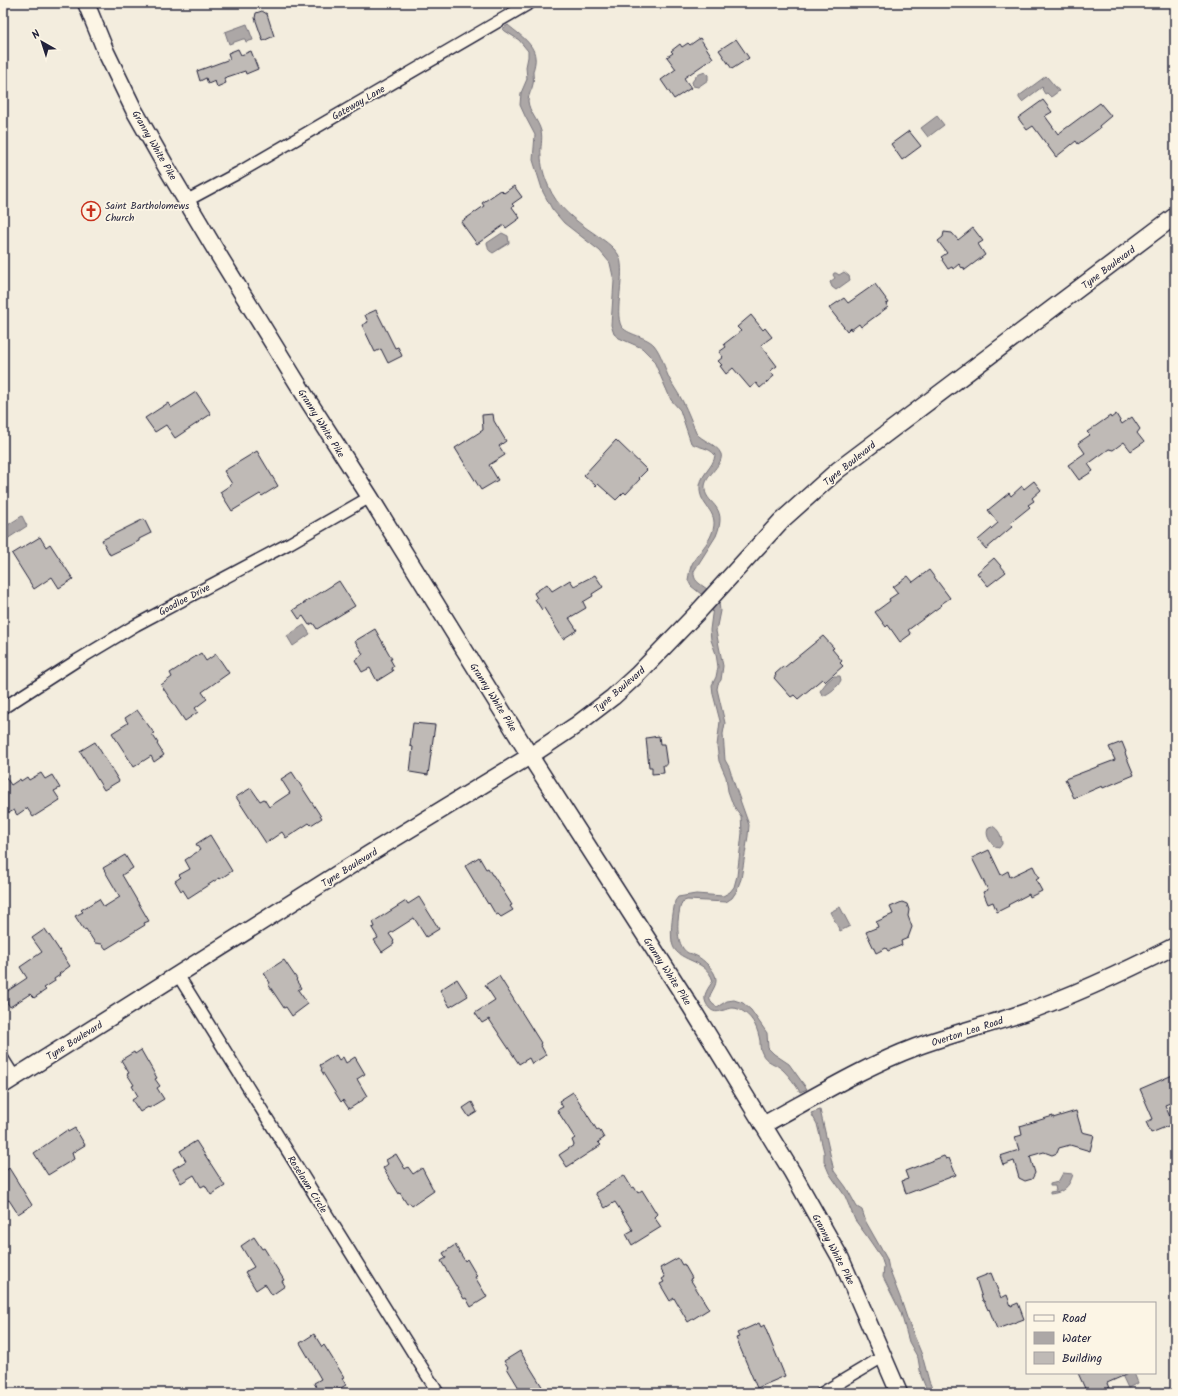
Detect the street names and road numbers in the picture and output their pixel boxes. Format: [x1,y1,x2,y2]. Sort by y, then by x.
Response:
street label: Gateway Lane [329,81,389,125]
street label: Granny White Pike [128,108,181,184]
street label: Tyne Boulevard [1078,242,1140,293]
street label: Granny White Pike [294,386,349,461]
street label: Tyne Boulevard [820,437,880,490]
street label: Goodloe Drive [156,579,214,620]
street label: Granny White Pike [466,660,521,735]
street label: Tyne Boulevard [590,662,650,717]
street label: Tyne Boulevard [318,844,382,892]
street label: Granny White Pike [639,934,695,1009]
street label: Overton Lea Road [929,1013,1006,1051]
street label: Tyne Boulevard [43,1017,107,1065]
street label: Roselawn Circle [283,1153,332,1217]
street label: Granny White Pike [808,1211,859,1288]

